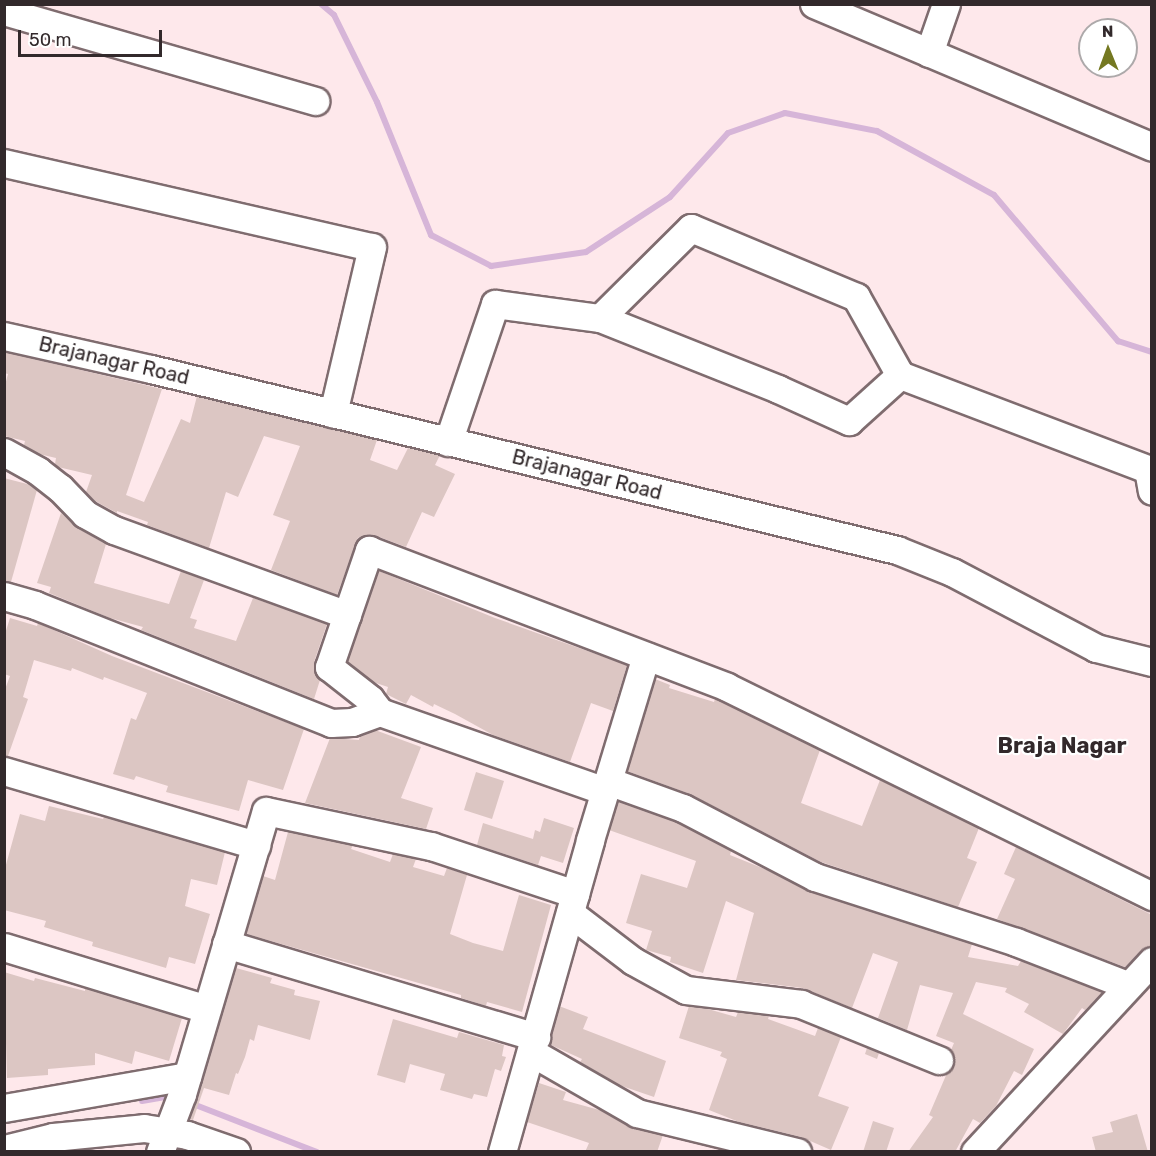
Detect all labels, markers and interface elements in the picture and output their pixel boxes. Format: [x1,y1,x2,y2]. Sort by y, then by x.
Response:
scale bar [21,18,165,56]
north arrow [1078,18,1138,78]
text: N [1102,22,1114,41]
text: 50 m [29,29,72,51]
street label: Brajanagar Road [36,332,192,390]
street label: Brajanagar Road [509,445,665,505]
district label: Braja Nagar [997,733,1127,759]

